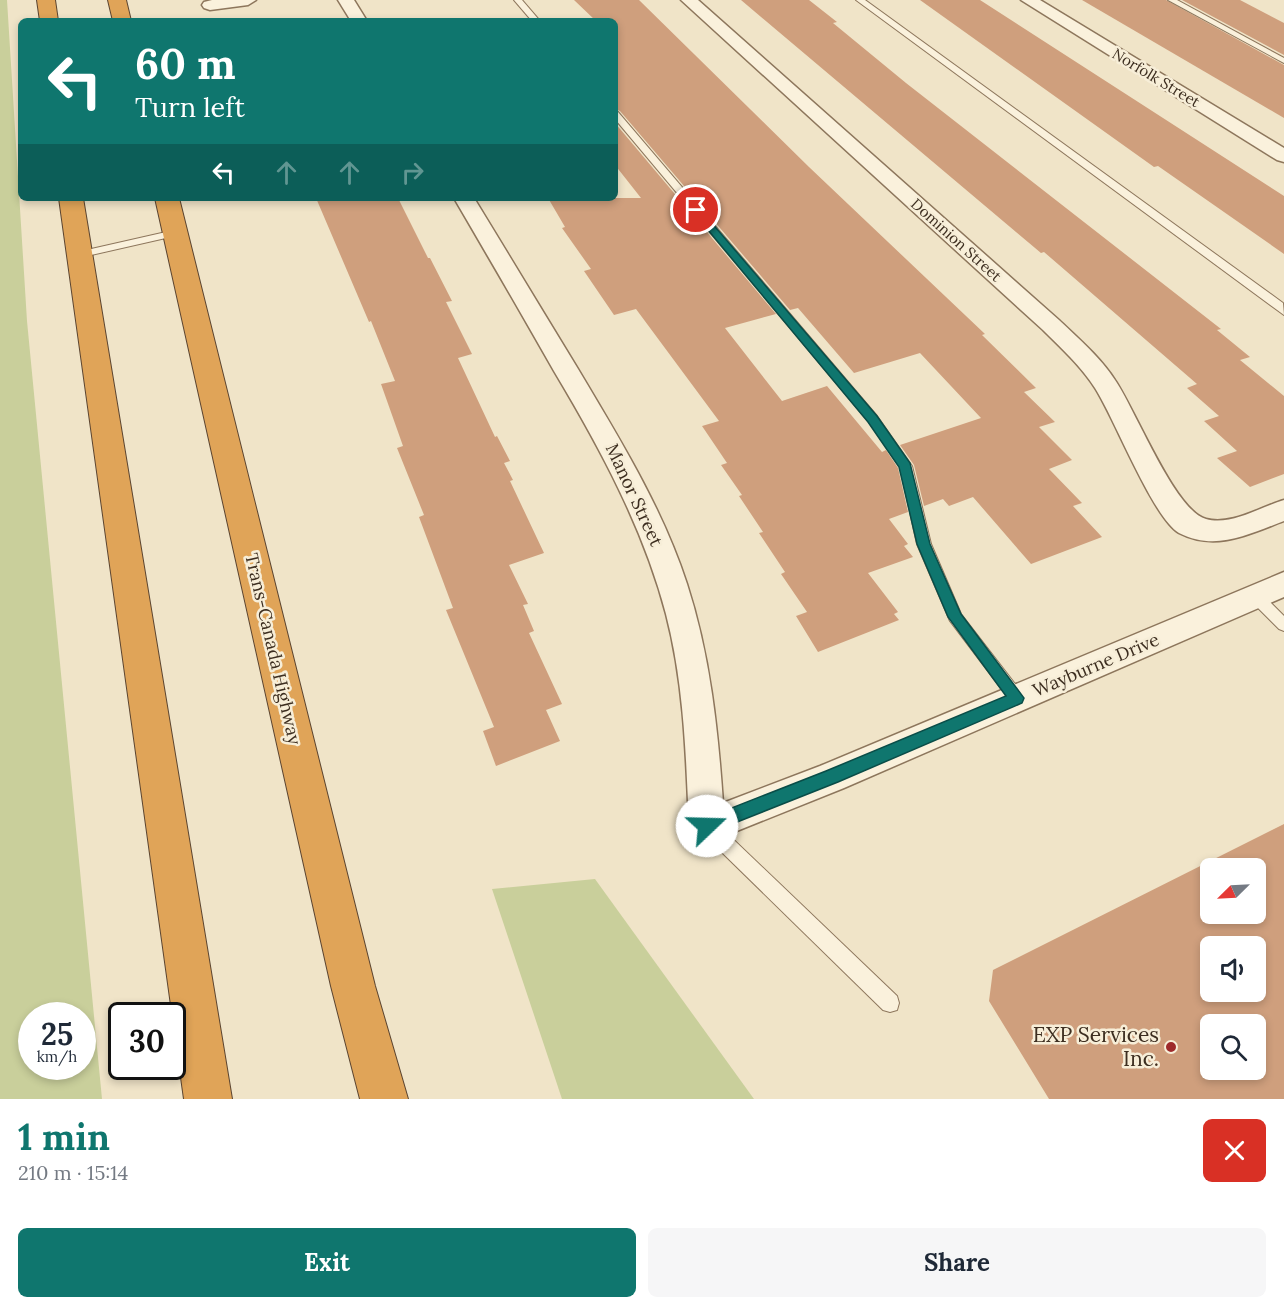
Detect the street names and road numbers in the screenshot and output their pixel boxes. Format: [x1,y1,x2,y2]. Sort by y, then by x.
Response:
street label: Norfolk Street [1109,44,1204,111]
street label: Dominion Street [907,194,1006,285]
street label: Manor Street [601,440,668,550]
street label: Trans-Canada Highway [240,551,307,747]
street label: Wayburne Drive [1029,627,1163,702]

